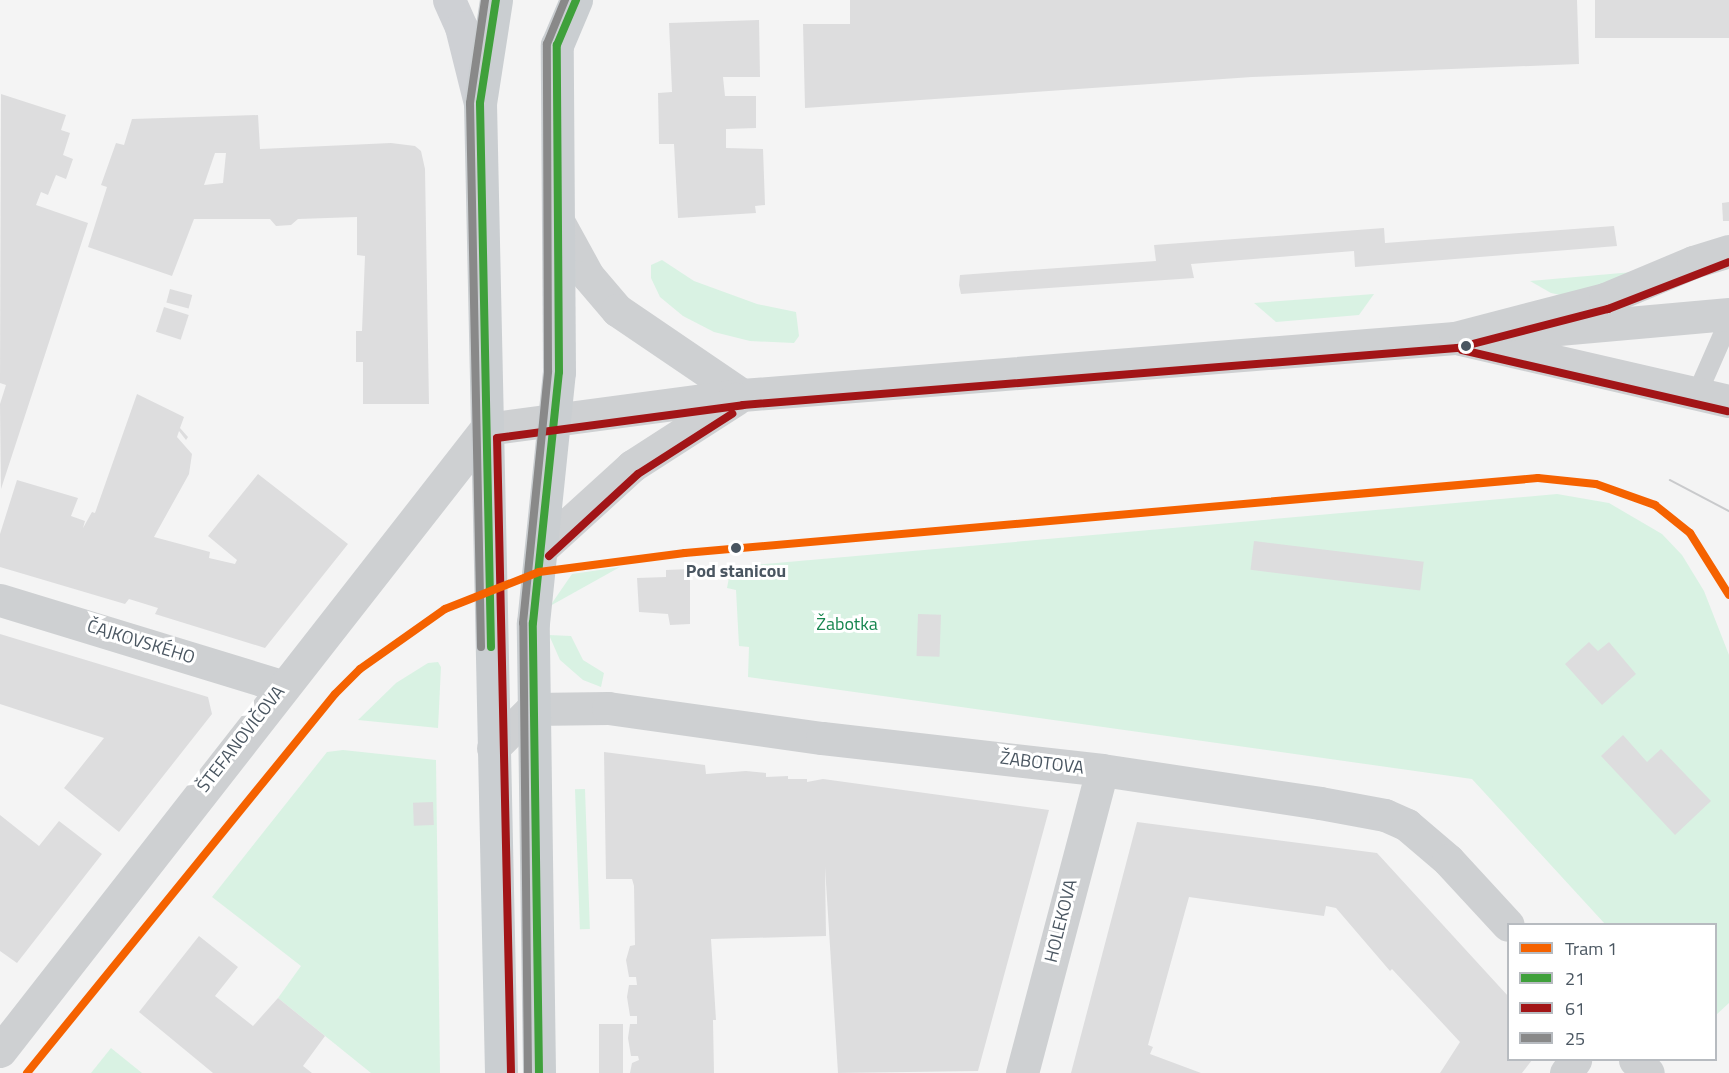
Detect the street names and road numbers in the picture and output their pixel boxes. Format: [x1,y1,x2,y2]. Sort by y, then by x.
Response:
street label: ČAJKOVSKÉHO [84,615,198,669]
street label: ŠTEFANOVIČOVA [193,681,289,797]
street label: ŽABOTOVA [999,747,1085,779]
street label: HOLEKOVA [1040,877,1082,965]

